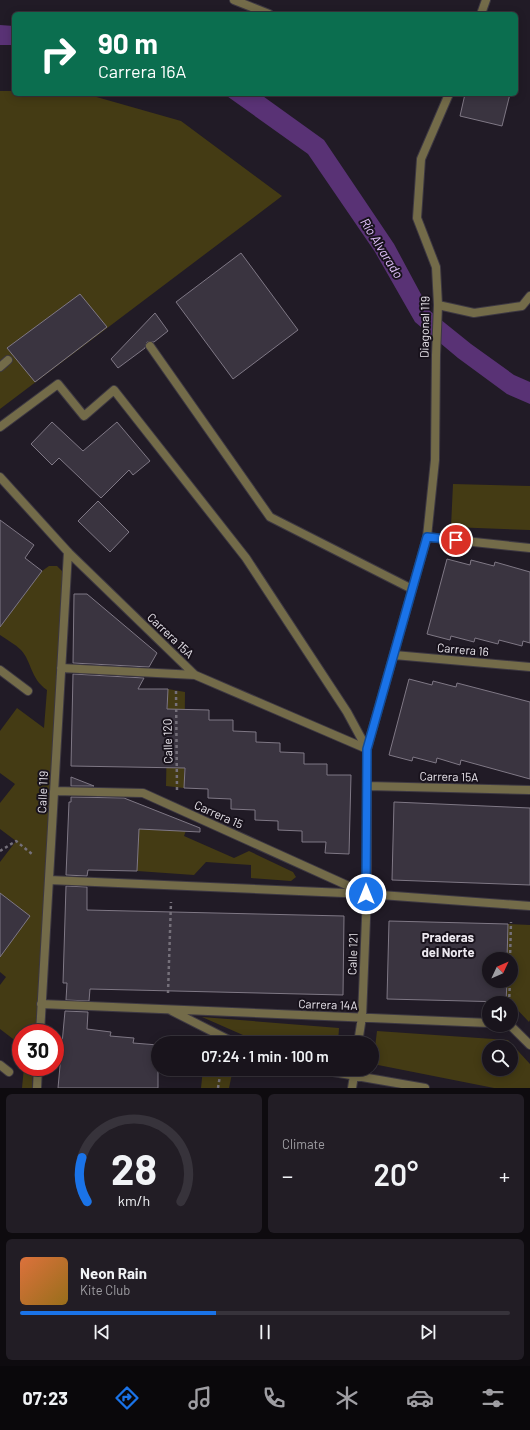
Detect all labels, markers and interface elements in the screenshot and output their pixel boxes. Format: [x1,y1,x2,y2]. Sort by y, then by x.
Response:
text: 90 m [98,26,158,60]
icon: right [32,28,84,80]
text: Carrera 16A [98,60,186,82]
water label: Río Alvarado [357,215,407,281]
street label: Diagonal 119 [416,296,432,358]
pin [439,523,473,557]
icon: arrive [445,529,467,551]
street label: Carrera 15A [145,609,197,661]
street label: Carrera 16 [437,640,489,658]
street label: Calle 120 [160,718,174,764]
street label: Carrera 15A [419,768,479,784]
street label: Calle 119 [34,770,50,814]
street label: Carrera 15 [193,797,245,831]
position arrow [345,873,387,915]
district label: Praderas del Norte [421,929,475,960]
street label: Calle 121 [344,933,360,975]
north arrow [482,952,518,988]
map controls [482,952,518,1076]
street label: Carrera 14A [298,996,358,1012]
button: sound [482,996,518,1032]
speed limit sign: 30 [12,1024,64,1076]
button: search [482,1040,518,1076]
text: 07:24 · 1 min · 100 m [201,1047,329,1065]
text: Climate [282,1136,325,1152]
text: 28 [111,1142,157,1192]
text: 20° [374,1156,418,1192]
text: − [282,1162,293,1188]
text: + [499,1162,510,1188]
text: km/h [118,1191,150,1208]
text: Neon Rain [80,1264,147,1282]
text: Kite Club [80,1282,130,1298]
icon: previous [91,1321,113,1343]
icon: pause [254,1321,276,1343]
icon: next [417,1321,439,1343]
icon: directions [113,1384,141,1412]
icon: music [186,1384,214,1412]
icon: phone [260,1384,288,1412]
icon: climate [333,1384,361,1412]
icon: car [406,1384,434,1412]
icon: filters [479,1384,507,1412]
text: 07:23 [23,1387,68,1409]

